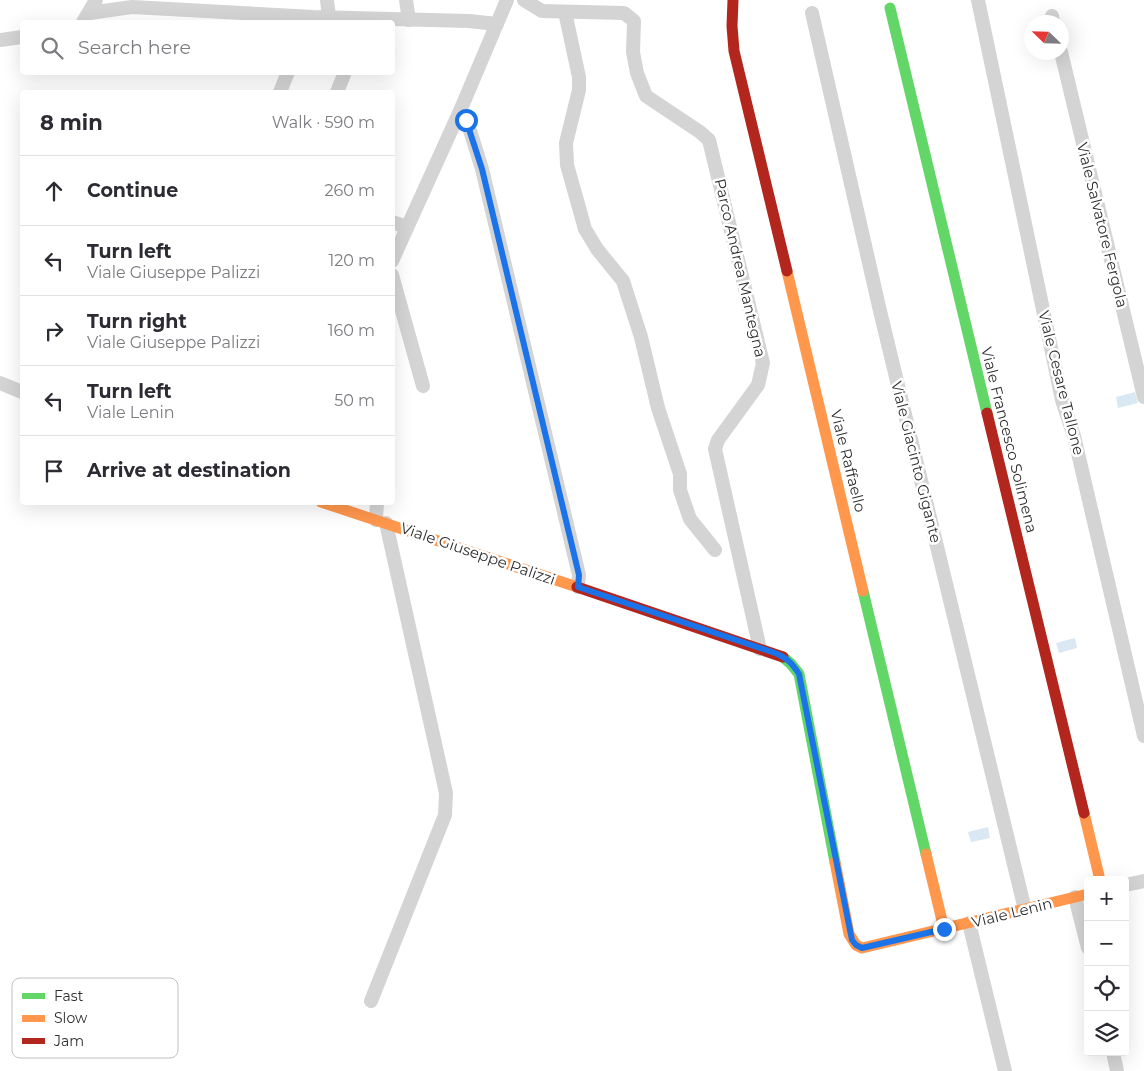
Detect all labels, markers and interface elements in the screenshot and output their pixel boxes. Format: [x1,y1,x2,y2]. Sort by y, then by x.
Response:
north arrow [1024,15,1069,60]
search box [20,20,395,75]
icon: search [38,34,66,62]
text: Search here [78,36,191,59]
route start [455,109,478,132]
text: 8 min [40,110,103,135]
text: Walk · 590 m [272,113,375,132]
street label: Viale Salvatore Fergola [1073,140,1132,309]
icon: ahead [40,177,68,205]
street label: Parco Andrea Mantegna [711,177,770,359]
text: Continue [87,179,178,202]
text: 260 m [324,181,375,200]
text: Turn left [87,240,172,263]
icon: left [40,247,68,275]
text: 120 m [328,251,375,270]
text: Viale Giuseppe Palizzi [87,263,260,282]
street label: Viale Cesare Tallone [1034,309,1089,457]
text: Turn right [87,310,187,333]
icon: right [40,317,68,345]
text: 160 m [328,321,375,340]
text: Viale Giuseppe Palizzi [87,333,260,352]
street label: Viale Francesco Solimena [977,345,1042,535]
street label: Viale Giacinto Gigante [887,379,946,545]
text: Turn left [87,380,172,403]
icon: left [40,387,68,415]
text: 50 m [334,391,375,410]
text: Viale Lenin [87,403,175,422]
street label: Viale Raffaello [827,408,870,514]
icon: arrive [40,457,68,485]
text: Arrive at destination [87,459,291,482]
street label: Viale Giuseppe Palizzi [398,518,558,589]
map controls [1084,876,1129,1056]
button: + [1084,876,1129,921]
street label: Viale Lenin [970,893,1054,932]
route end [933,918,956,941]
button: − [1084,921,1129,966]
button: locate [1084,966,1129,1011]
legend [12,978,178,1058]
text: Fast [54,987,84,1005]
text: Slow [54,1009,88,1027]
button: layers [1084,1011,1129,1056]
text: Jam [53,1032,84,1050]

